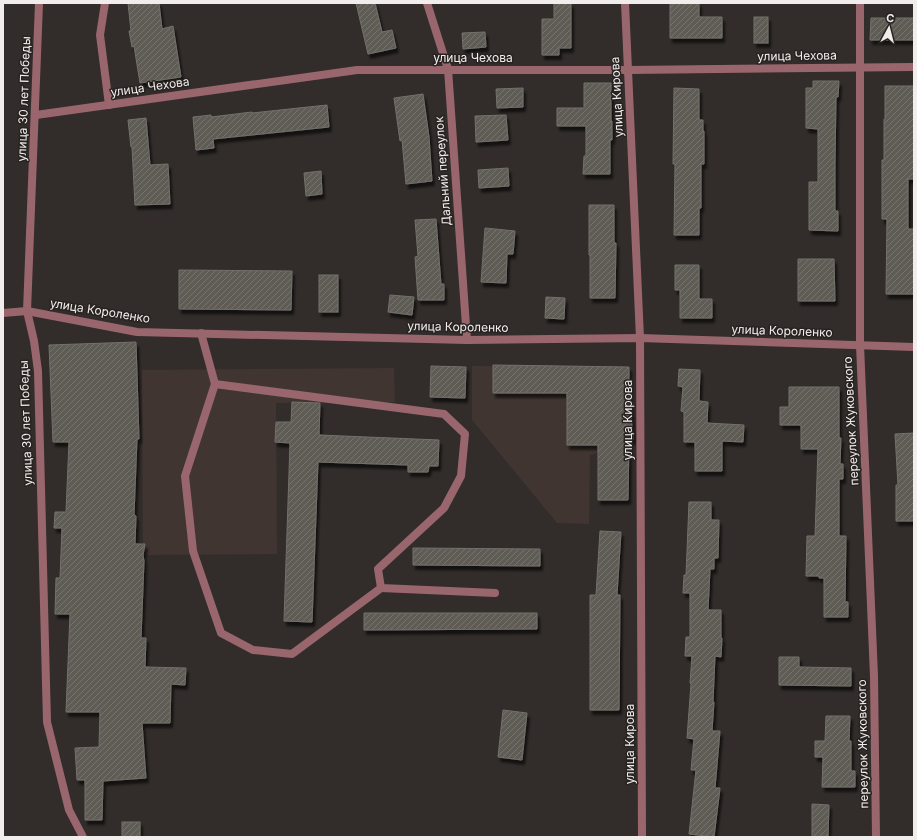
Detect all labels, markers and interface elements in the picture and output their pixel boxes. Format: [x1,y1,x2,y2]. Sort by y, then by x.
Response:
north arrow [869,8,909,48]
text: С [885,11,895,26]
street label: улица 30 лет Победы [14,36,33,162]
street label: улица Чехова [757,47,837,64]
street label: улица Чехова [433,50,513,65]
street label: улица Кирова [607,56,626,138]
street label: улица Чехова [109,74,190,99]
street label: Дальний переулок [431,115,454,226]
street label: улица Короленко [49,295,151,326]
street label: улица Короленко [407,318,509,335]
street label: улица Короленко [731,321,833,340]
street label: переулок Жуковского [840,356,861,486]
street label: улица 30 лет Победы [16,360,35,486]
street label: улица Кирова [620,380,635,460]
street label: переулок Жуковского [854,679,871,809]
street label: улица Кирова [622,704,637,784]

